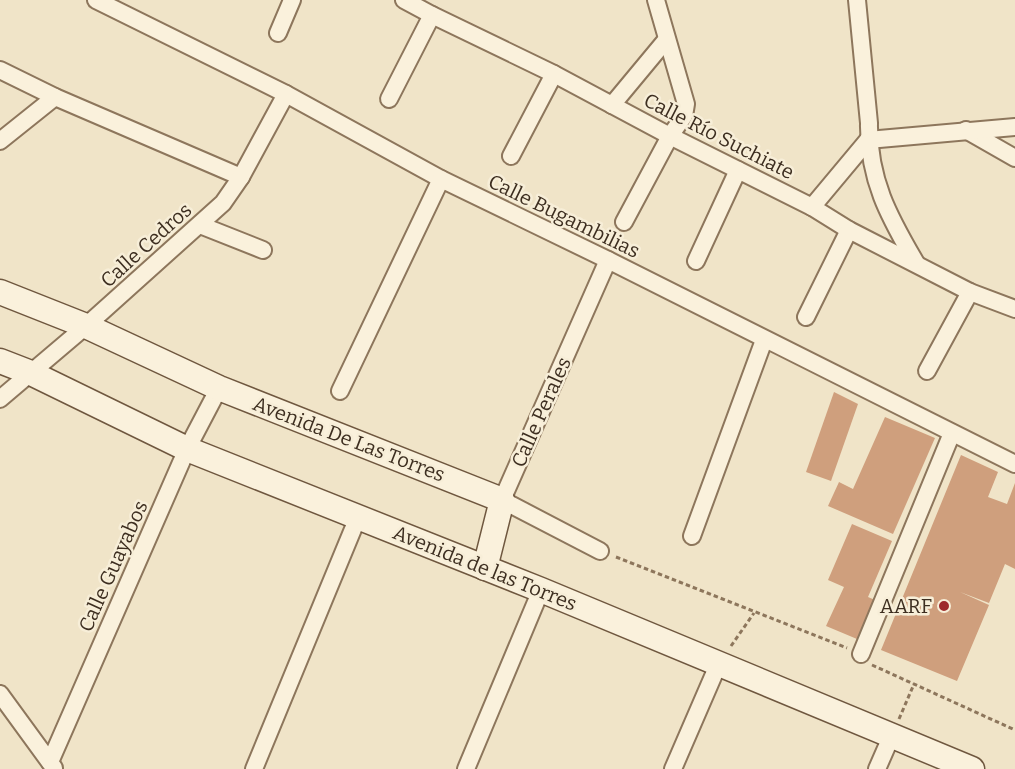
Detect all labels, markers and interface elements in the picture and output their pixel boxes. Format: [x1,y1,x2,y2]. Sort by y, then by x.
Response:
street label: Calle Río Suchiate [640,88,798,184]
street label: Calle Bugambilias [484,169,644,263]
street label: Calle Cedros [95,198,197,292]
street label: Calle Perales [506,353,576,471]
street label: Avenida De Las Torres [250,391,448,487]
street label: Calle Guayabos [73,497,153,635]
street label: Avenida de las Torres [390,520,580,616]
place label: AARF [880,594,932,618]
marker: AARF [937,599,951,613]

